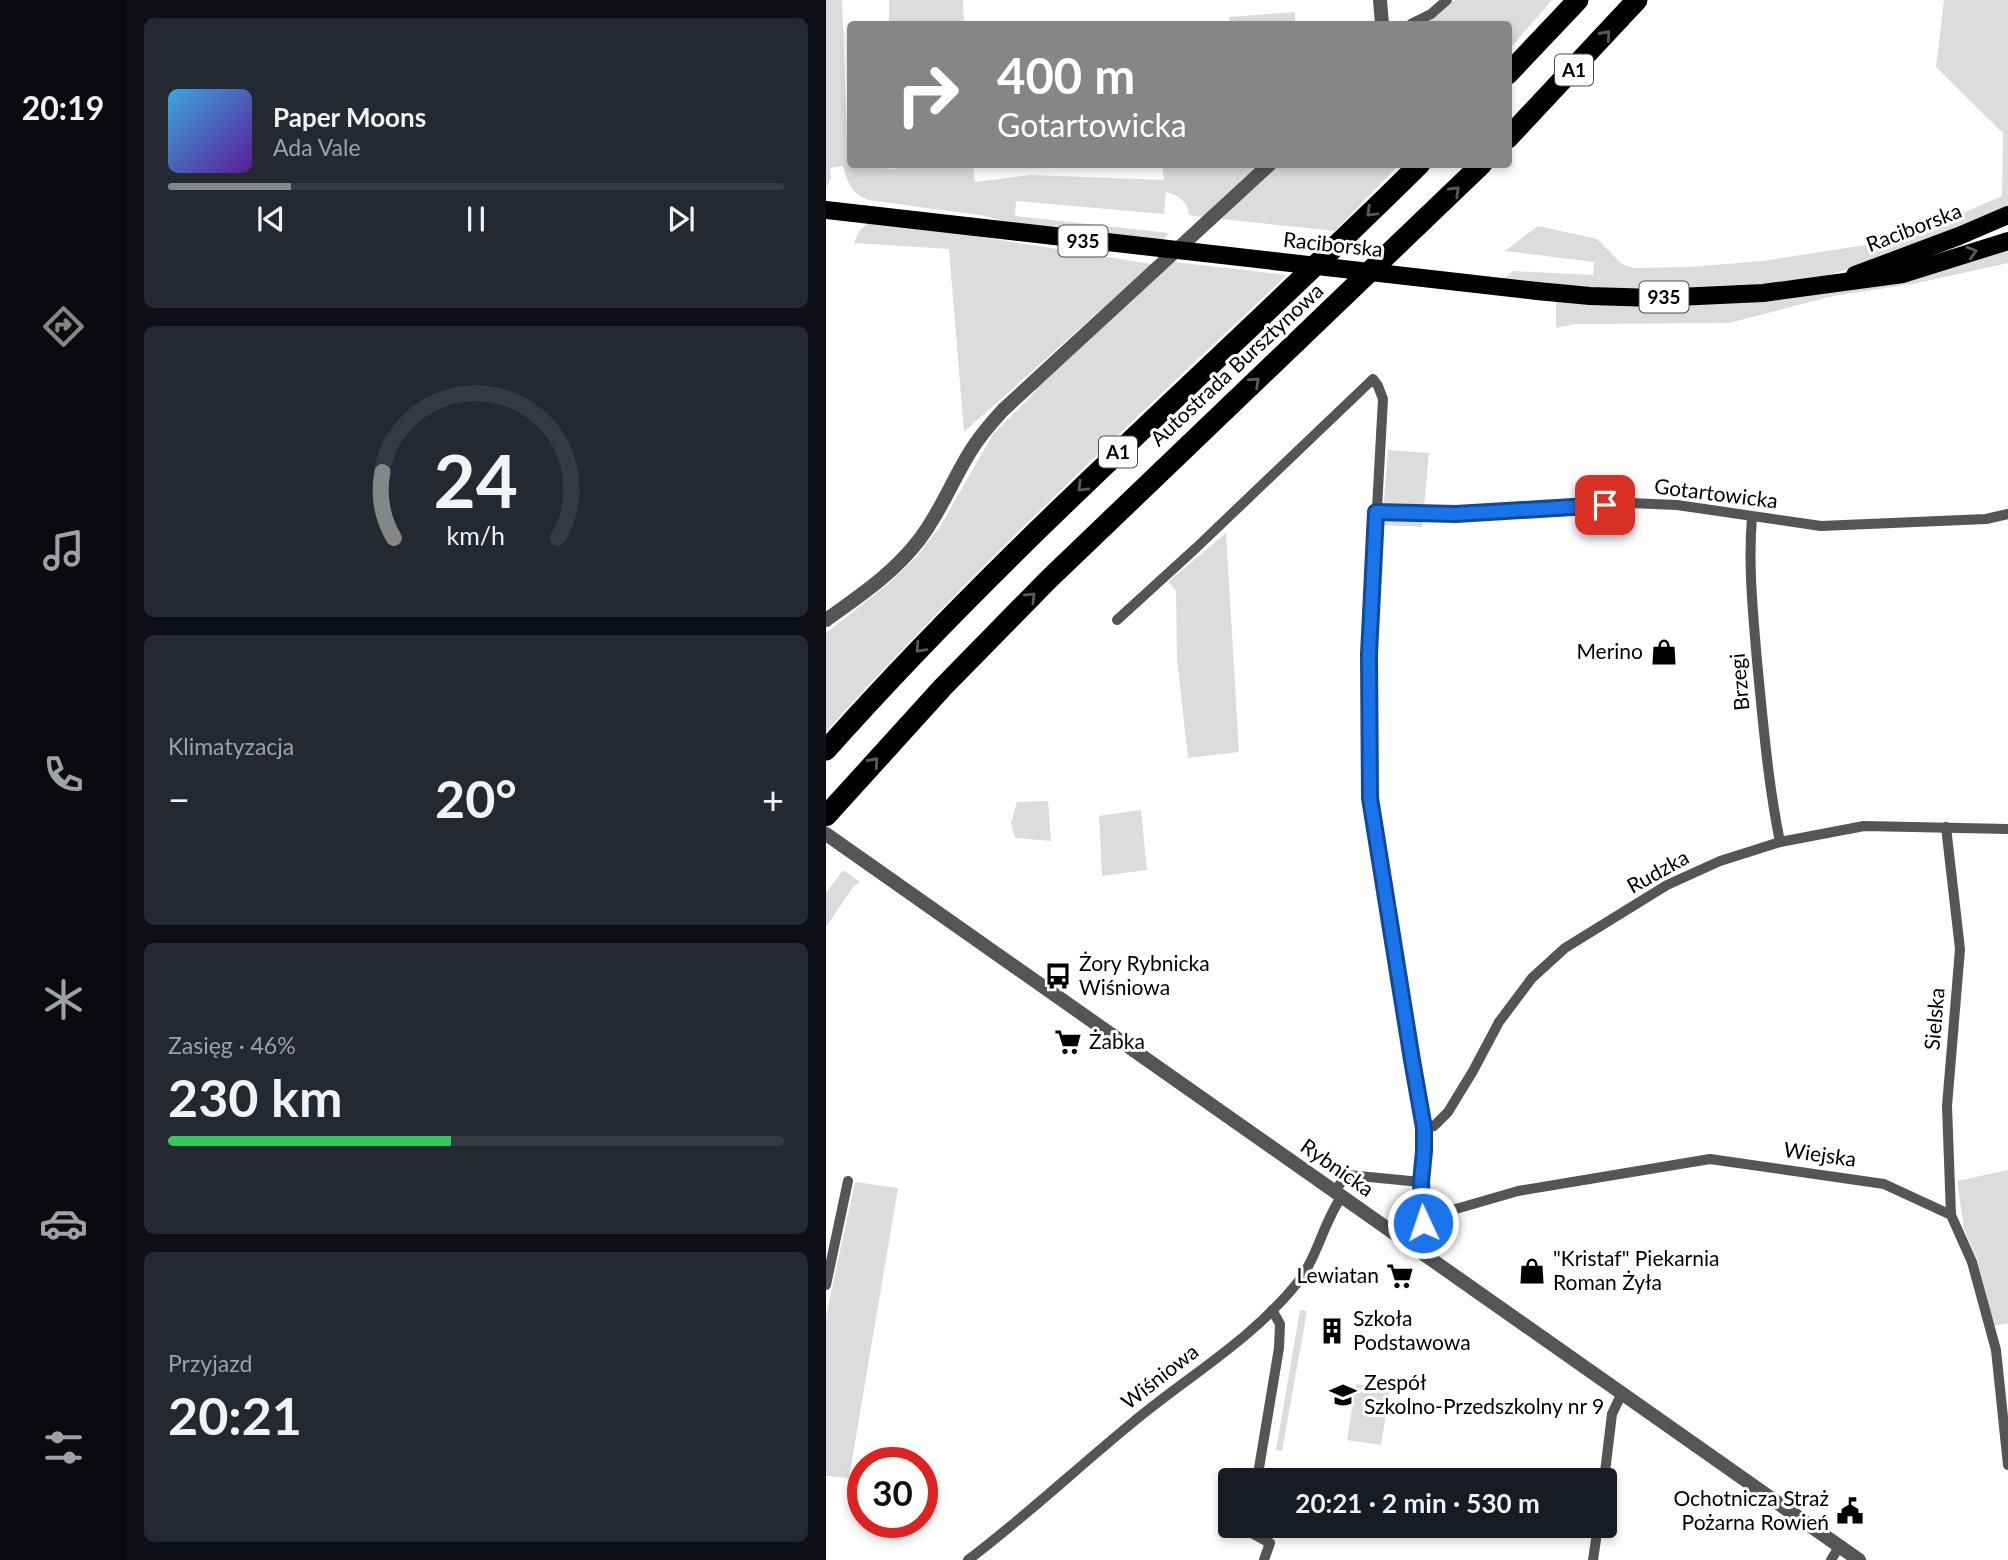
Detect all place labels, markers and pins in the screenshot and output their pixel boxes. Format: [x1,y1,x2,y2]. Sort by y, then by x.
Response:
pin [1575,475,1635,535]
shop icon: Merino [1649,637,1679,667]
place label: Merino [1576,638,1643,663]
place label: Żory Rybnicka Wiśniowa [1079,950,1210,999]
bus stop icon: Żory Rybnicka Wiśniowa [1043,961,1073,991]
supermarket icon: Żabka [1053,1027,1083,1057]
place label: Żabka [1089,1028,1145,1053]
place label: "Kristaf" Piekarnia Roman Żyła [1553,1245,1719,1294]
shop icon: "Kristaf" Piekarnia Roman Żyła [1517,1256,1547,1286]
supermarket icon: Lewiatan [1385,1261,1415,1291]
place label: Lewiatan [1296,1262,1379,1287]
place label: Szkoła Podstawowa [1353,1305,1471,1354]
building icon: Szkoła Podstawowa [1317,1316,1347,1346]
place label: Zespół Szkolno-Przedszkolny nr 9 [1364,1369,1604,1418]
school or university icon: Zespół Szkolno-Przedszkolny nr 9 [1328,1380,1358,1410]
place label: Ochotnicza Straż Pożarna Rowień [1673,1485,1829,1534]
public building icon: Ochotnicza Straż Pożarna Rowień [1835,1496,1865,1526]

